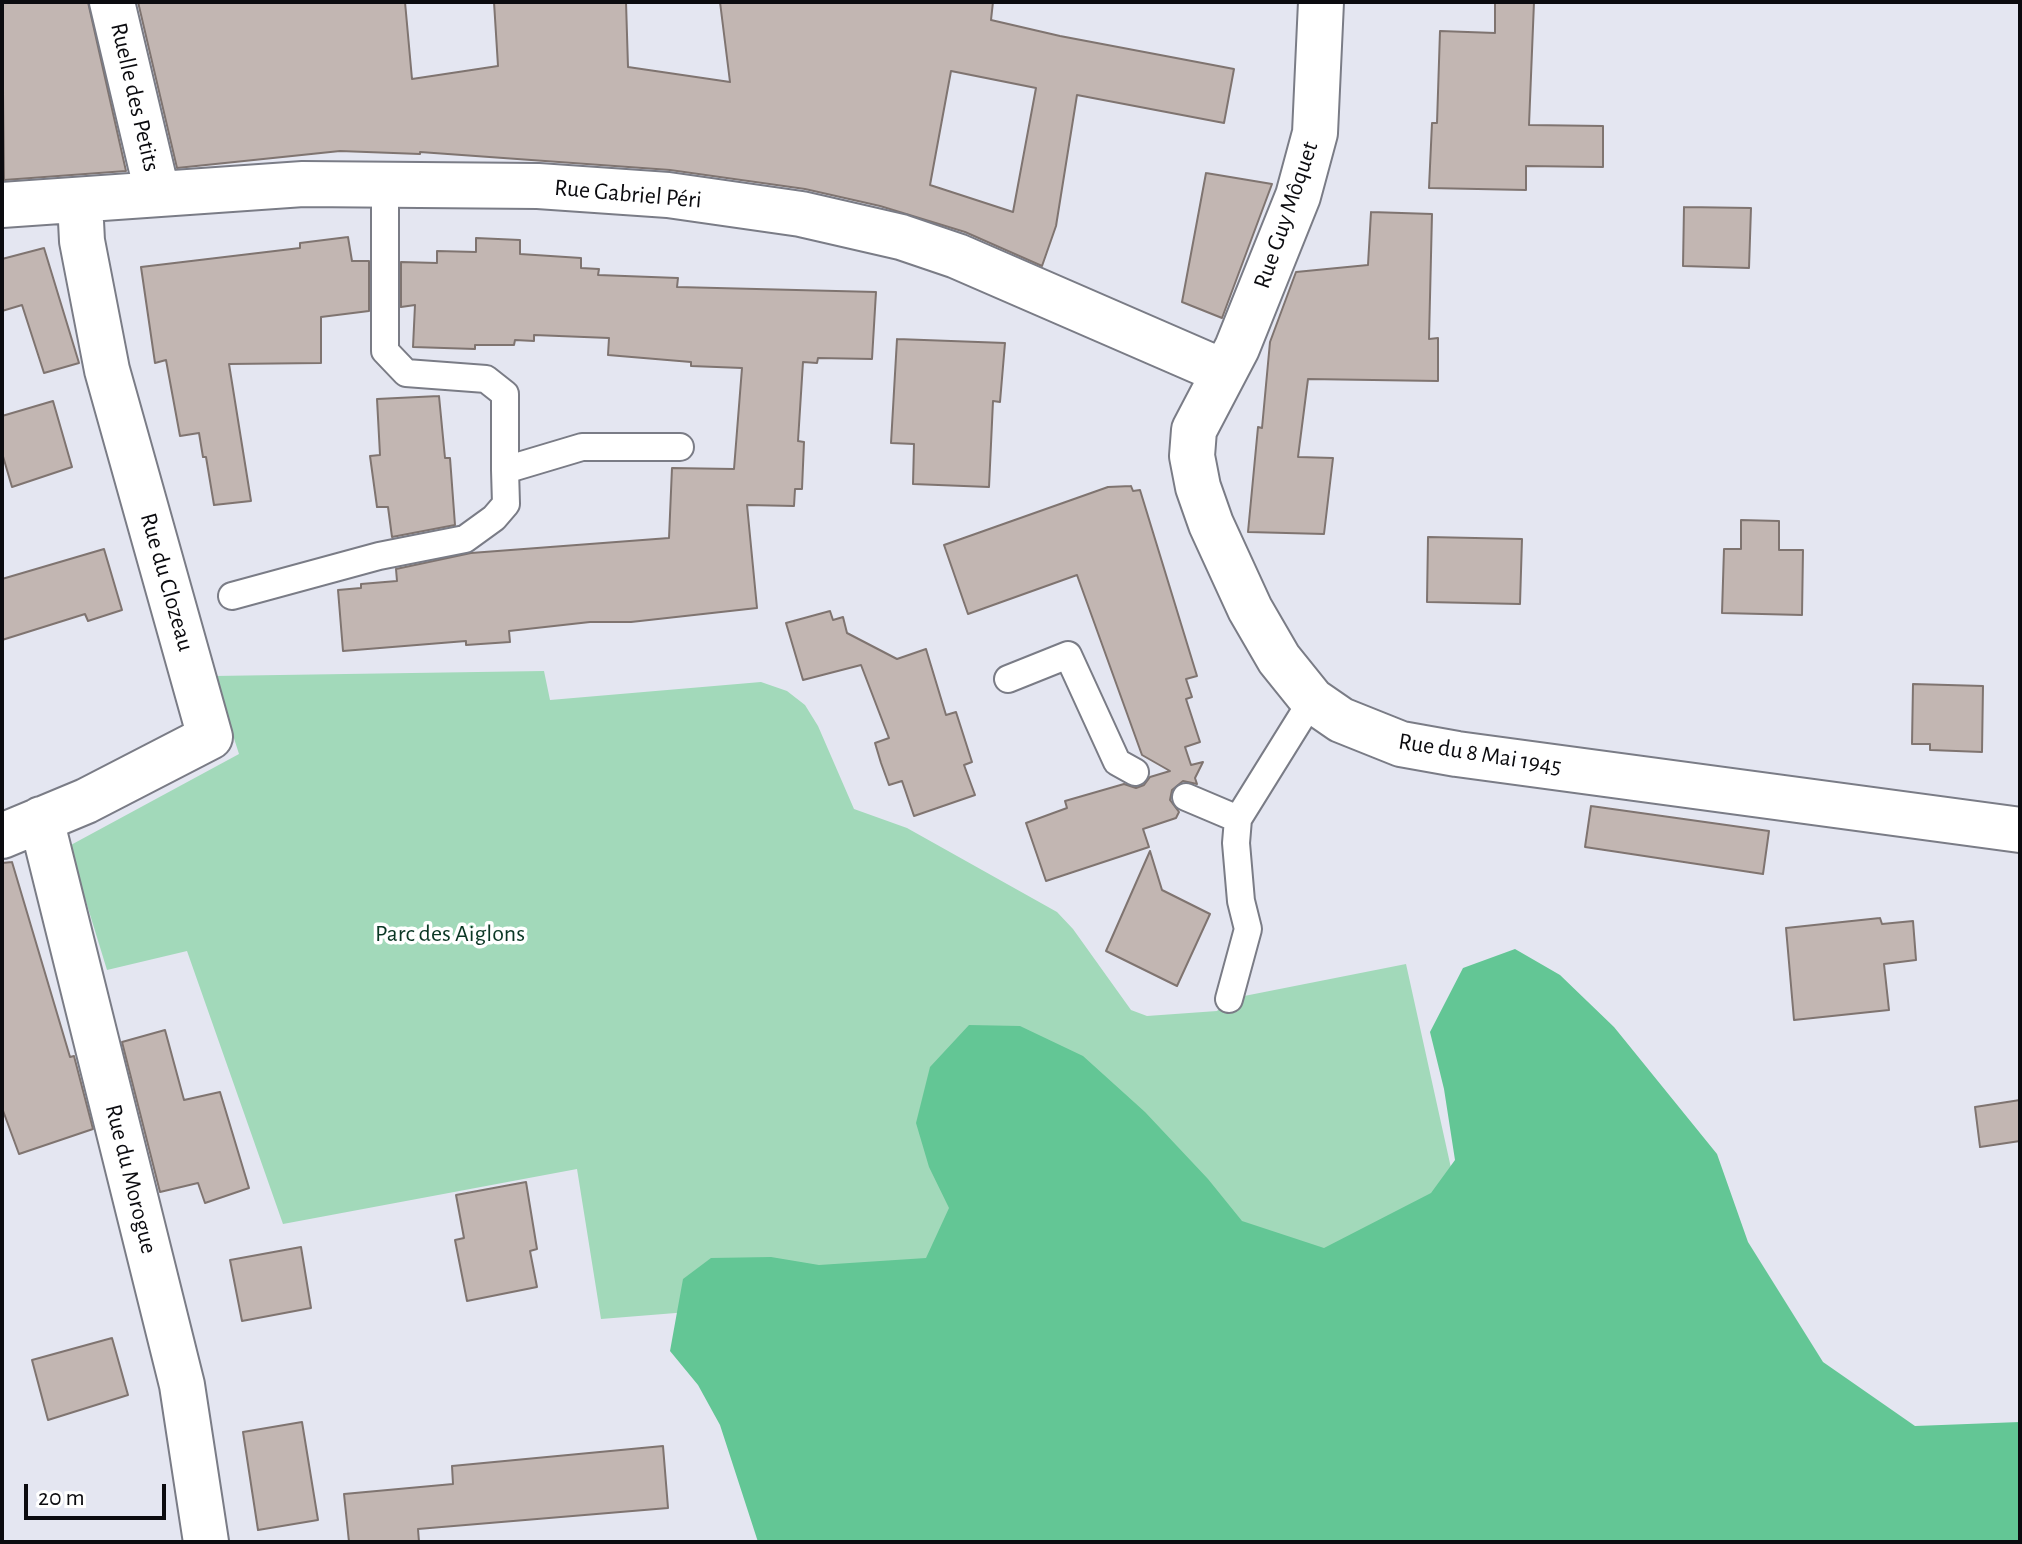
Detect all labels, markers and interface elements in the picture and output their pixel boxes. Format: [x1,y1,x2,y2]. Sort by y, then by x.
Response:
street label: Ruelle des Petits [104,20,166,174]
street label: Rue Guy Môquet [1247,138,1325,292]
street label: Rue Gabriel Péri [553,173,703,215]
street label: Rue du Clozeau [134,510,200,654]
street label: Rue du 8 Mai 1945 [1396,727,1564,781]
park label: Parc des Aiglons [375,920,525,948]
street label: Rue du Morogue [98,1101,164,1257]
scale bar [28,1468,170,1518]
text: 20 m [38,1486,85,1510]

